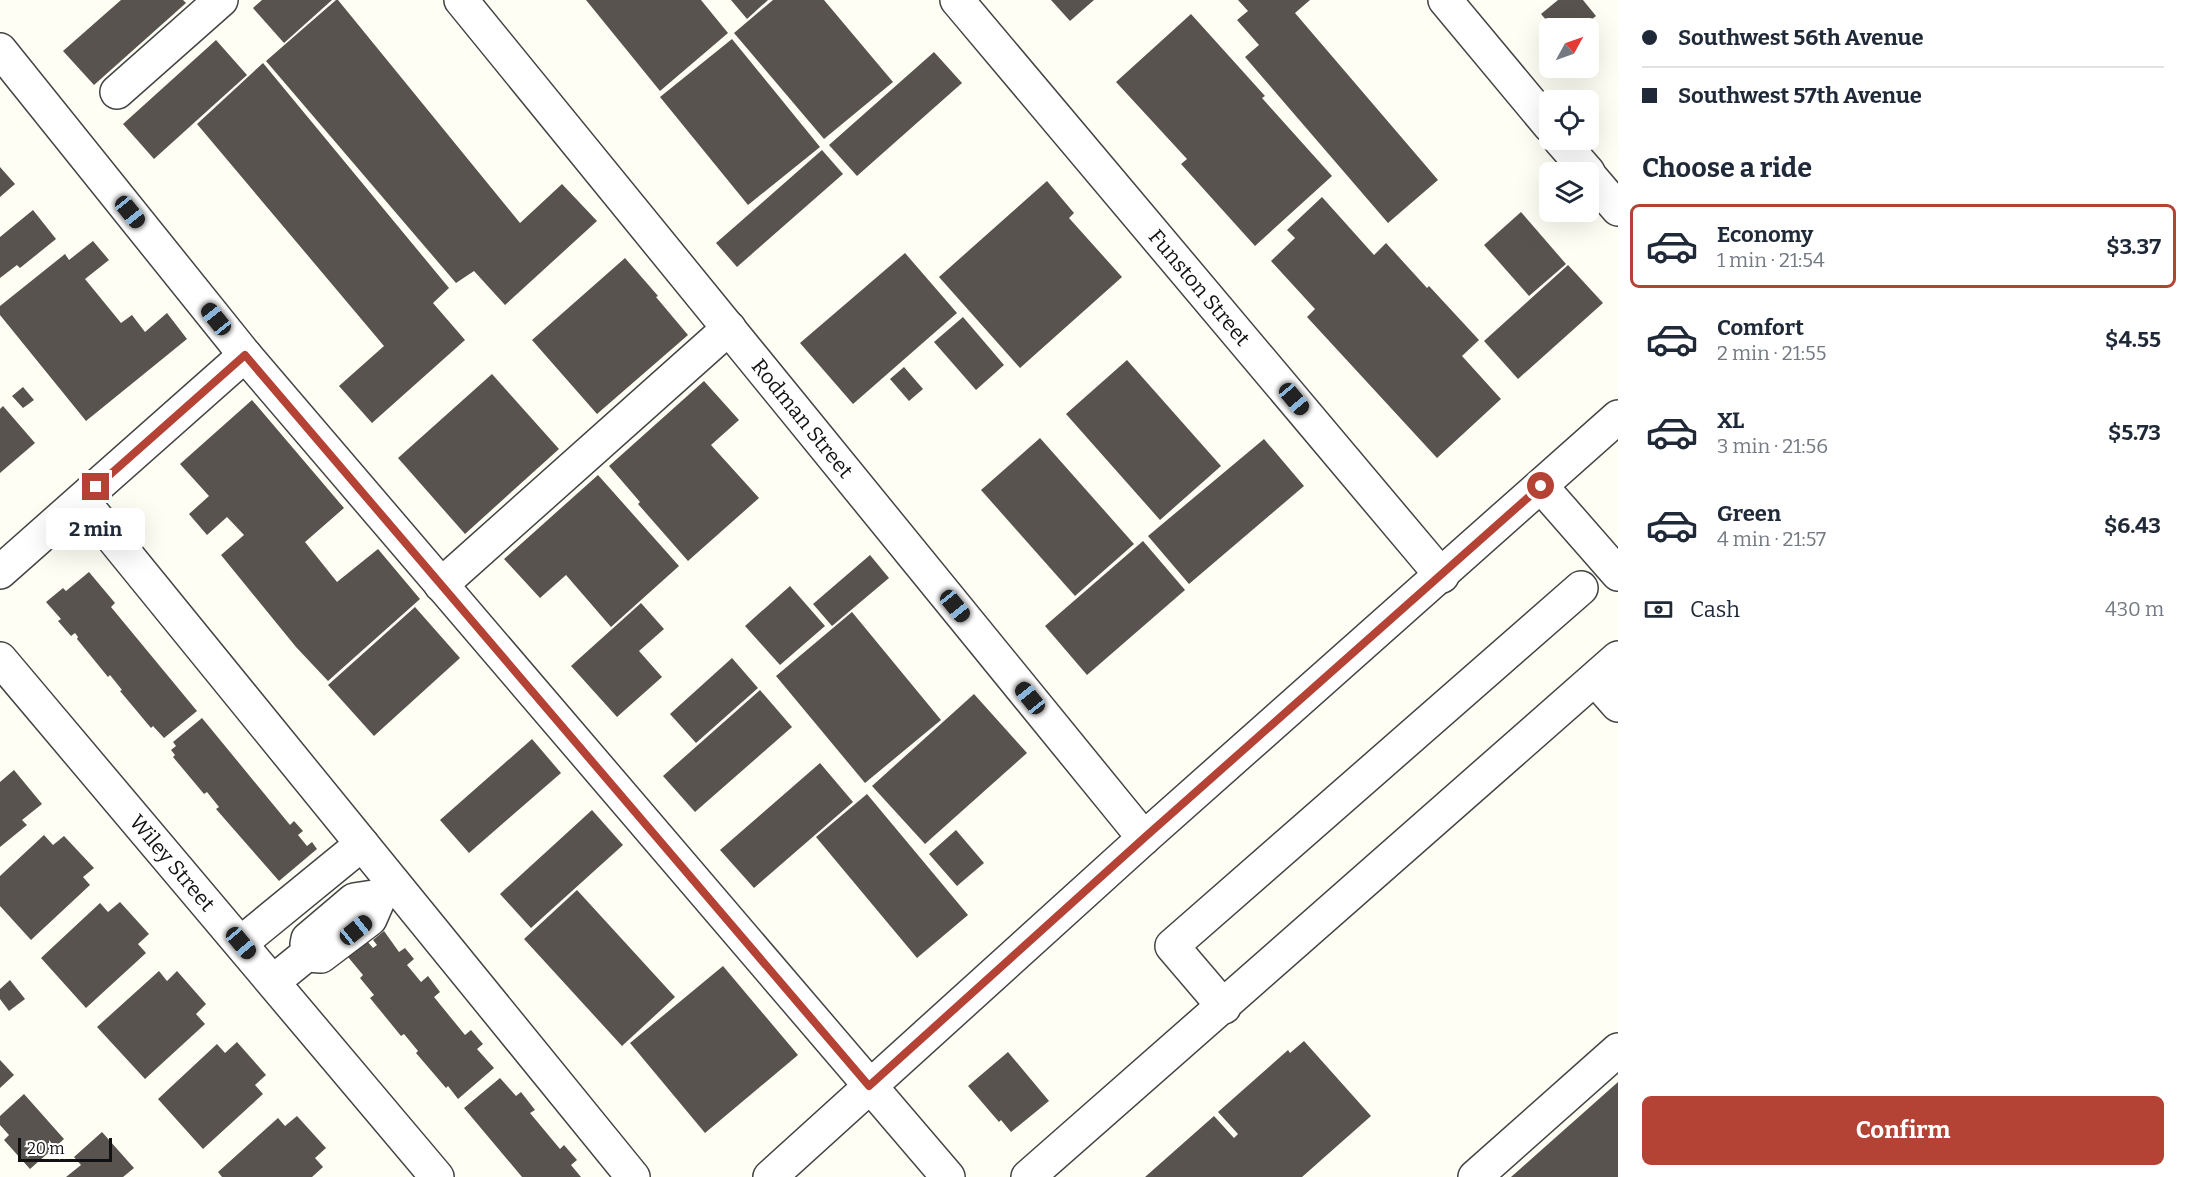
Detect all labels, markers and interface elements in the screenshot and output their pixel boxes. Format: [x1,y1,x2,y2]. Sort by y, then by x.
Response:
north arrow [1539,18,1599,78]
map controls [1539,18,1599,222]
text: Southwest 56th Avenue [1678,24,1924,51]
text: Southwest 57th Avenue [1678,82,1922,109]
button: locate [1539,90,1599,150]
text: Choose a ride [1642,152,1812,184]
button: layers [1539,162,1599,222]
car [112,192,148,232]
icon: car [1645,219,1699,273]
text: Economy [1717,221,1813,248]
street label: Funston Street [1143,224,1256,351]
text: $3.37 [2106,233,2161,260]
text: 1 min · 21:54 [1717,248,1825,272]
car [198,299,234,339]
icon: car [1645,312,1699,366]
text: Comfort [1717,314,1804,341]
text: $4.55 [2105,326,2161,353]
text: 2 min · 21:55 [1717,341,1826,365]
street label: Rodman Street [746,354,859,484]
car [1276,379,1312,419]
icon: car [1645,405,1699,459]
text: XL [1717,407,1744,434]
text: $5.73 [2108,419,2161,446]
text: 3 min · 21:56 [1717,434,1828,458]
route start [1527,472,1554,499]
route end [82,473,109,500]
icon: car [1645,498,1699,552]
text: Green [1717,500,1781,527]
callout: 2 min [46,508,146,550]
text: $6.43 [2104,512,2161,539]
text: 2 min [69,517,122,541]
text: 4 min · 21:57 [1717,527,1826,551]
car [937,586,973,626]
icon: cash [1642,593,1675,626]
text: Cash [1690,596,1740,623]
text: 430 m [2105,597,2164,621]
car [1012,678,1048,718]
street label: Wiley Street [124,809,221,917]
car [336,912,376,948]
car [223,923,259,963]
button: Confirm [1642,1096,2164,1165]
scale bar [18,1135,112,1162]
text: 20 m [27,1139,64,1158]

